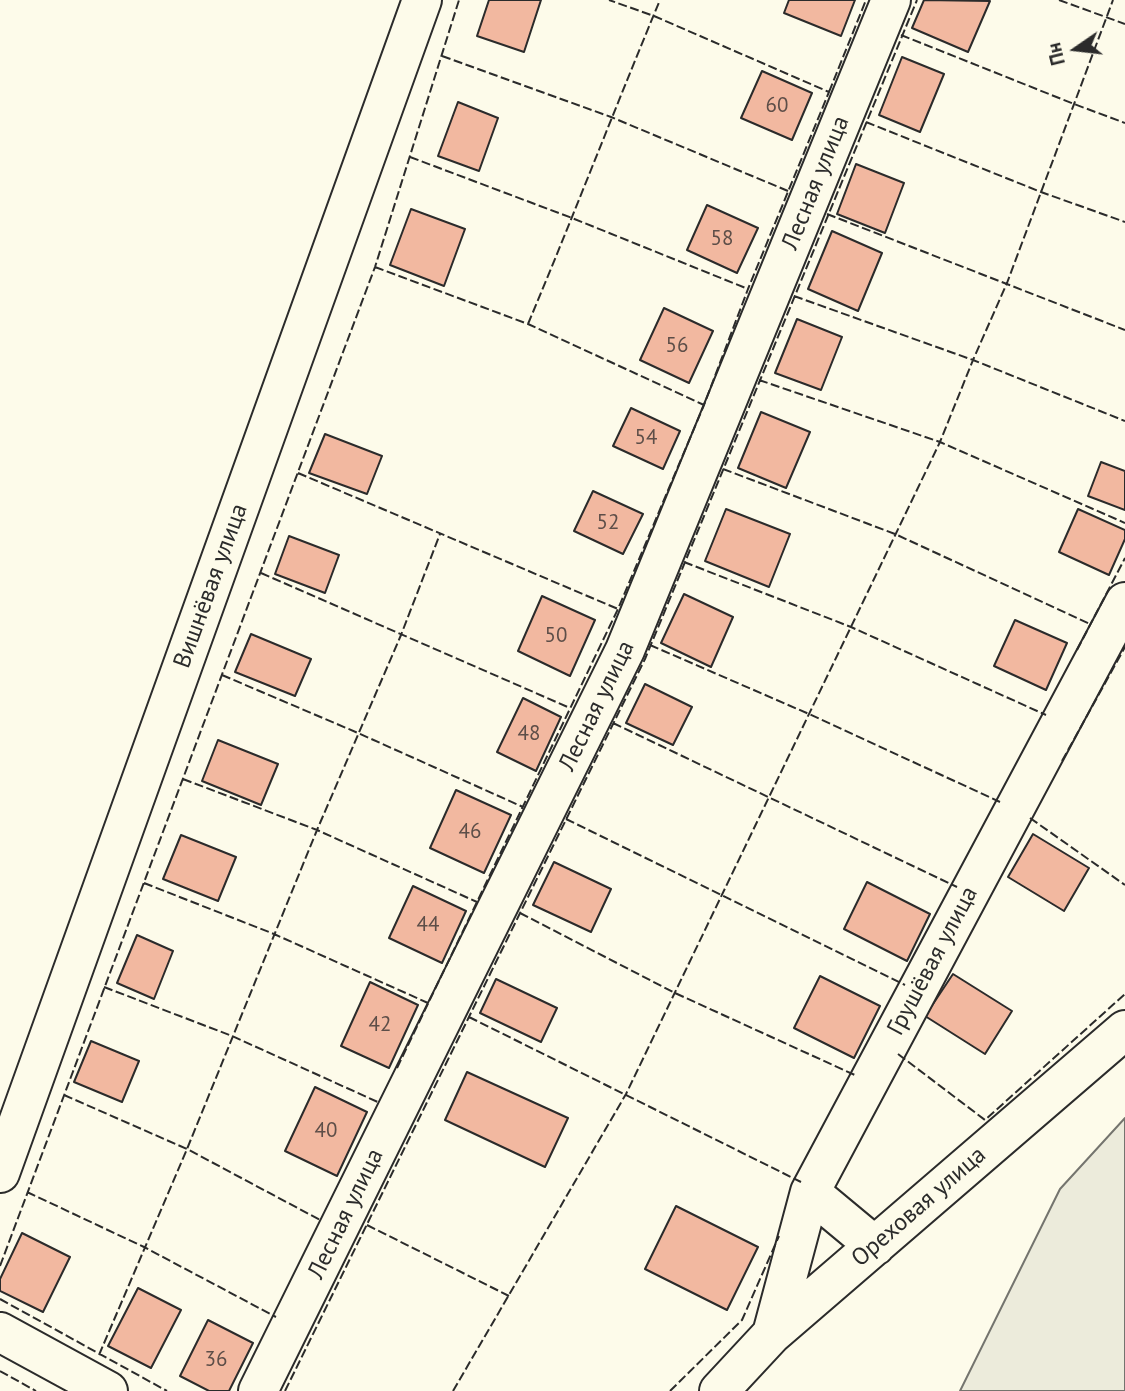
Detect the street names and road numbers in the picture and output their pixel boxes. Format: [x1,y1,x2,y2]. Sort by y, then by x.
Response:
street label: Лесная улица [776,112,856,254]
street label: Вишнёвая улица [168,500,254,672]
street label: Лесная улица [553,636,641,776]
street label: Грушёвая улица [882,882,984,1040]
street label: Ореховая улица [846,1141,992,1273]
street label: Лесная улица [302,1144,390,1284]

